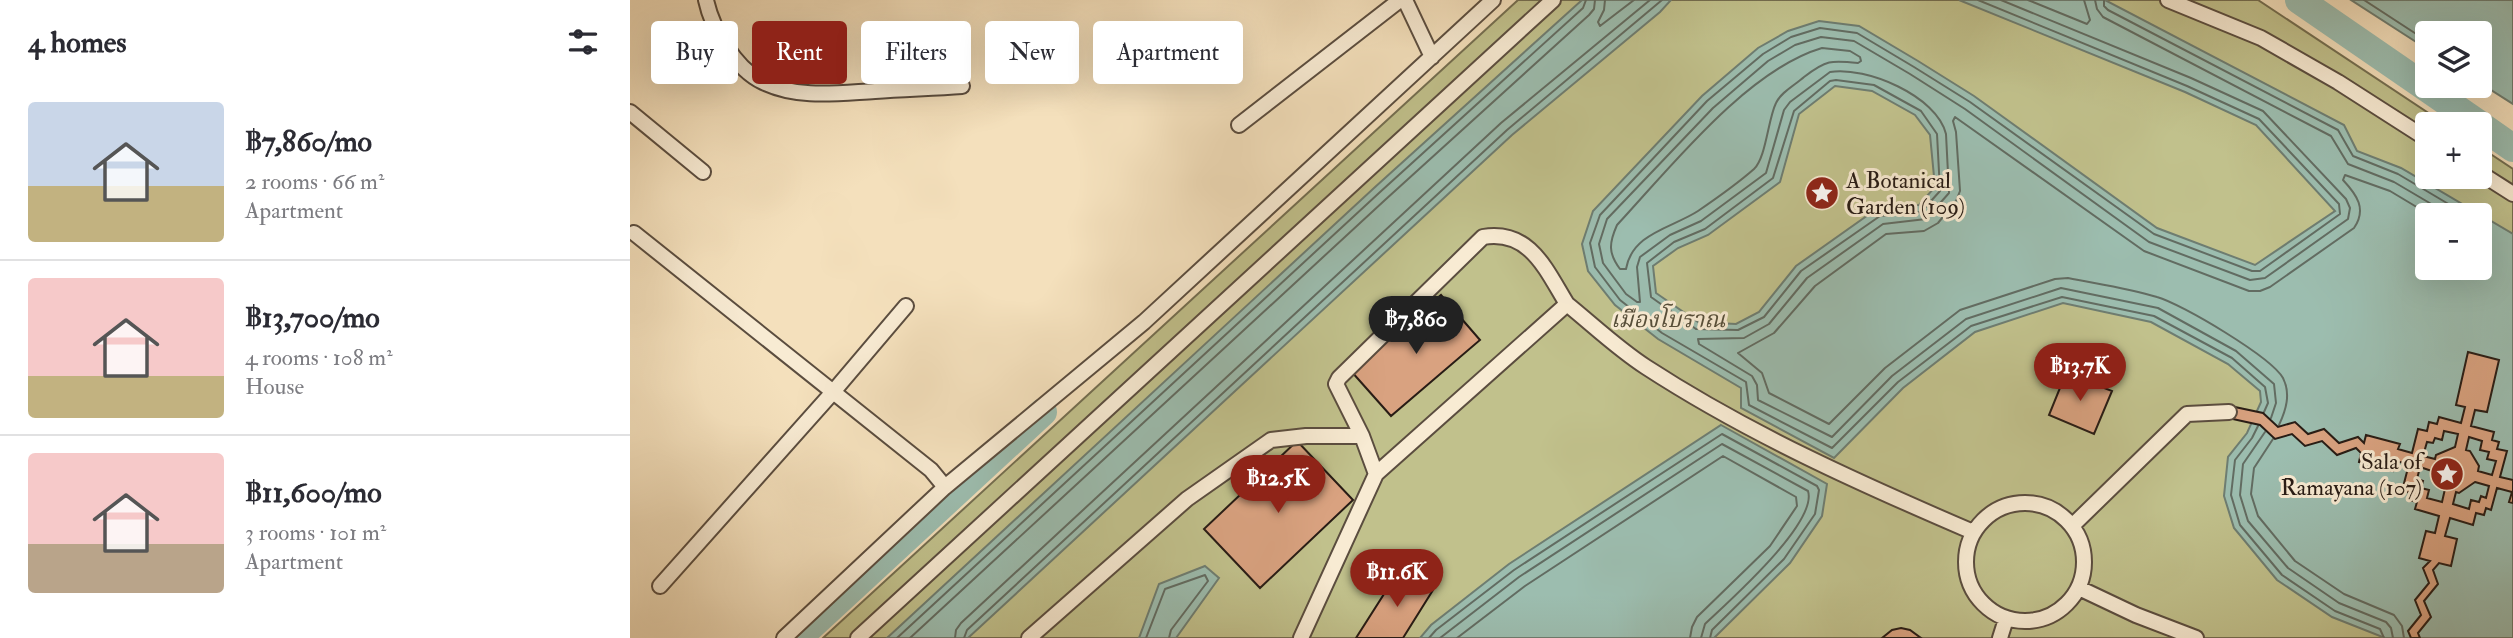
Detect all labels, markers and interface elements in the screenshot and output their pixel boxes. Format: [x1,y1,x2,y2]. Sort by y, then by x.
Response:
chip: Buy [651,21,738,84]
chip: Rent [752,21,847,84]
chip: Filters [861,21,971,84]
chip: New [985,21,1079,84]
chip: Apartment [1093,21,1243,84]
map controls [2415,21,2492,280]
button: layers [2415,21,2492,98]
icon: filters [564,23,602,61]
text: 4 homes [28,24,127,61]
button: + [2415,112,2492,189]
text: ฿7,860/mo [245,123,372,160]
icon: home [84,130,168,214]
place label: A Botanical Garden (109) [1845,166,1965,221]
text: 2 rooms · 66 m² [245,167,384,196]
place icon: A Botanical Garden (109) [1803,174,1841,212]
text: Apartment [245,196,343,225]
button: − [2415,203,2492,280]
pin: ฿7,860 [1359,296,1473,356]
text: ฿13,700/mo [245,299,380,336]
park label: เมืองโบราณ [1611,303,1726,334]
text: ฿7,860 [1385,304,1447,333]
icon: home [84,306,168,390]
text: 4 rooms · 108 m² [245,343,393,372]
pin: ฿13.7K [2023,344,2137,403]
text: ฿13.7K [2050,351,2110,380]
text: House [245,372,304,401]
place label: Sala of Ramayana (107) [2280,447,2426,502]
place icon: Sala of Ramayana (107) [2428,455,2466,493]
pin: ฿12.5K [1221,456,1335,515]
text: ฿12.5K [1246,463,1310,492]
text: ฿11,600/mo [245,474,382,511]
icon: home [84,481,168,565]
text: 3 rooms · 101 m² [245,518,386,547]
text: Apartment [245,547,343,576]
pin: ฿11.6K [1340,550,1454,609]
text: ฿11.6K [1366,557,1428,586]

